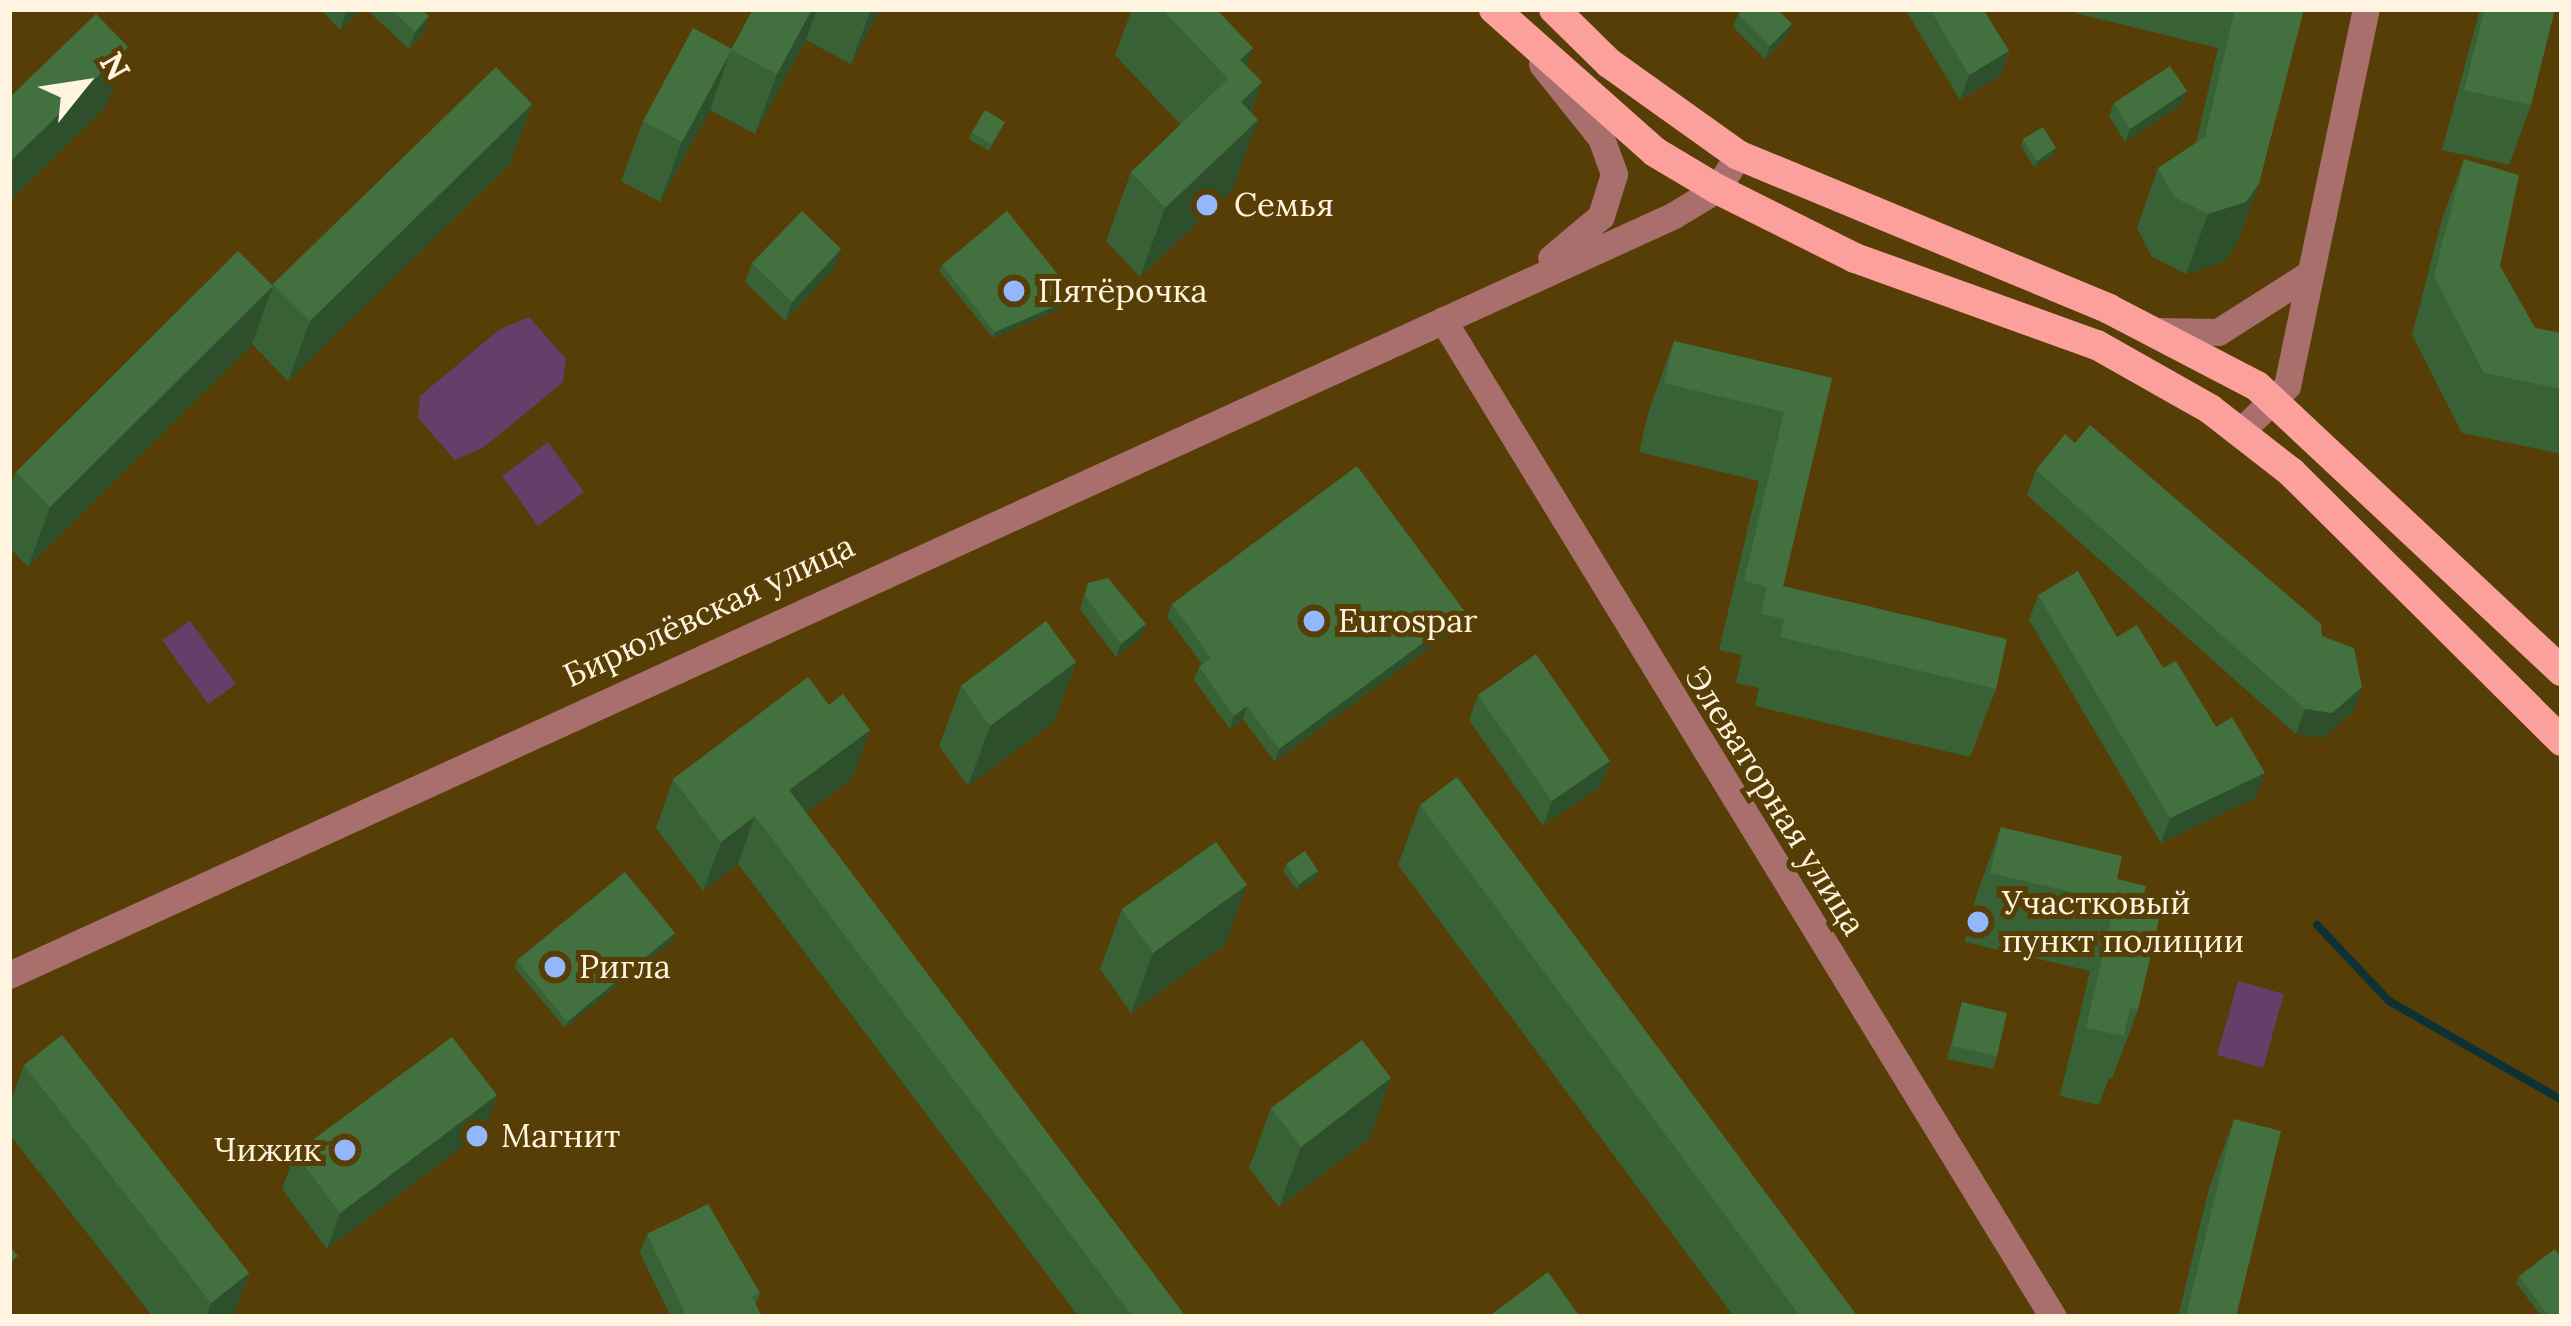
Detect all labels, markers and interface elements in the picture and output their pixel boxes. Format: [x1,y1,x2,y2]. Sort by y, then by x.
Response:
north arrow [24,24,144,144]
text: N [91,44,140,88]
place label: Семья [1234,185,1334,225]
marker: Семья [1191,189,1223,221]
place label: Пятёрочка [1038,271,1207,311]
marker: Пятёрочка [1001,278,1027,304]
street label: Бирюлёвская улица [557,526,861,696]
place label: Eurospar [1338,601,1478,641]
marker: Eurospar [1301,608,1327,634]
street label: Элеваторная улица [1676,659,1874,943]
place label: Участковый пункт полиции [2002,883,2244,961]
marker: Участковый пункт полиции [1965,909,1991,935]
place label: Ригла [579,947,671,987]
marker: Ригла [542,954,568,980]
place label: Магнит [501,1116,620,1156]
marker: Магнит [464,1123,490,1149]
place label: Чижик [213,1130,321,1170]
marker: Чижик [332,1137,358,1163]

